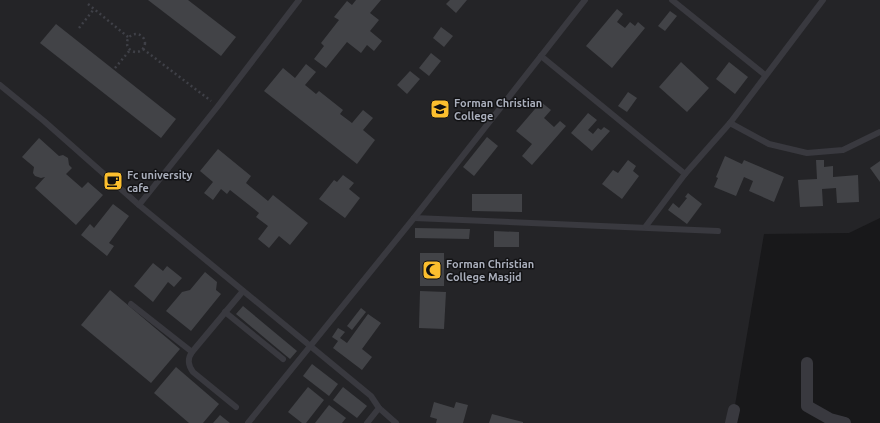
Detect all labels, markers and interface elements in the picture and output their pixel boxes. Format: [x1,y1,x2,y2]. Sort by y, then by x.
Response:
place label: Forman Christian College [454,97,542,122]
school or university icon: Forman Christian College [429,98,451,120]
place label: Fc university cafe [127,169,193,194]
cafe icon: Fc university cafe [102,170,124,192]
place label: Forman Christian College Masjid [446,258,534,283]
mosque icon: Forman Christian College Masjid [421,259,443,281]

